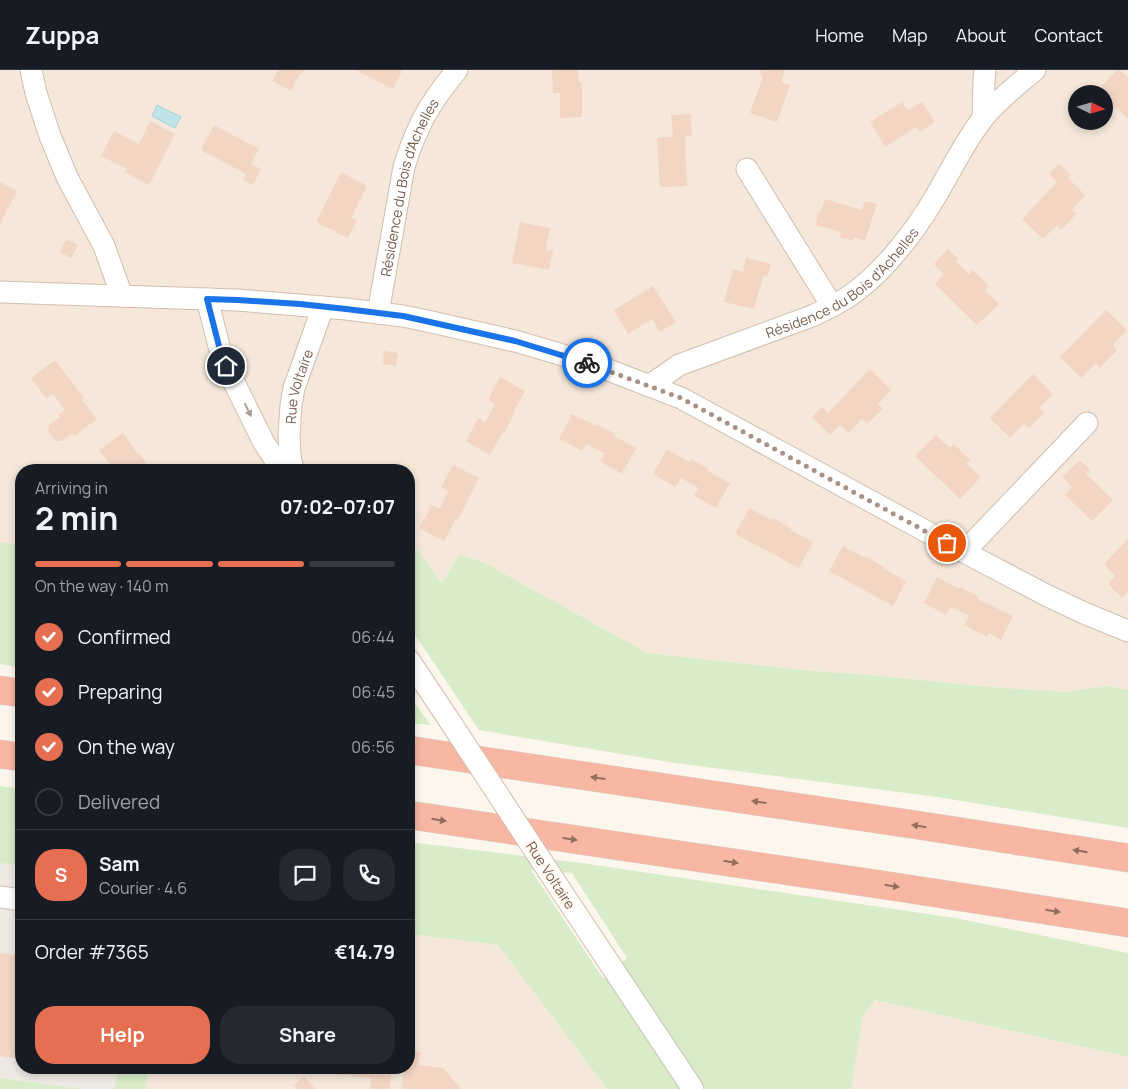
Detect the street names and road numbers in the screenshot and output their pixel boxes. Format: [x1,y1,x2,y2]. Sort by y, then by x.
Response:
street label: Résidence du Bois d'Achelles [375,94,443,278]
street label: Résidence du Bois d'Achelles [763,223,922,342]
street label: Rue Voltaire [280,346,317,425]
street label: Rue Voltaire [522,838,580,912]

